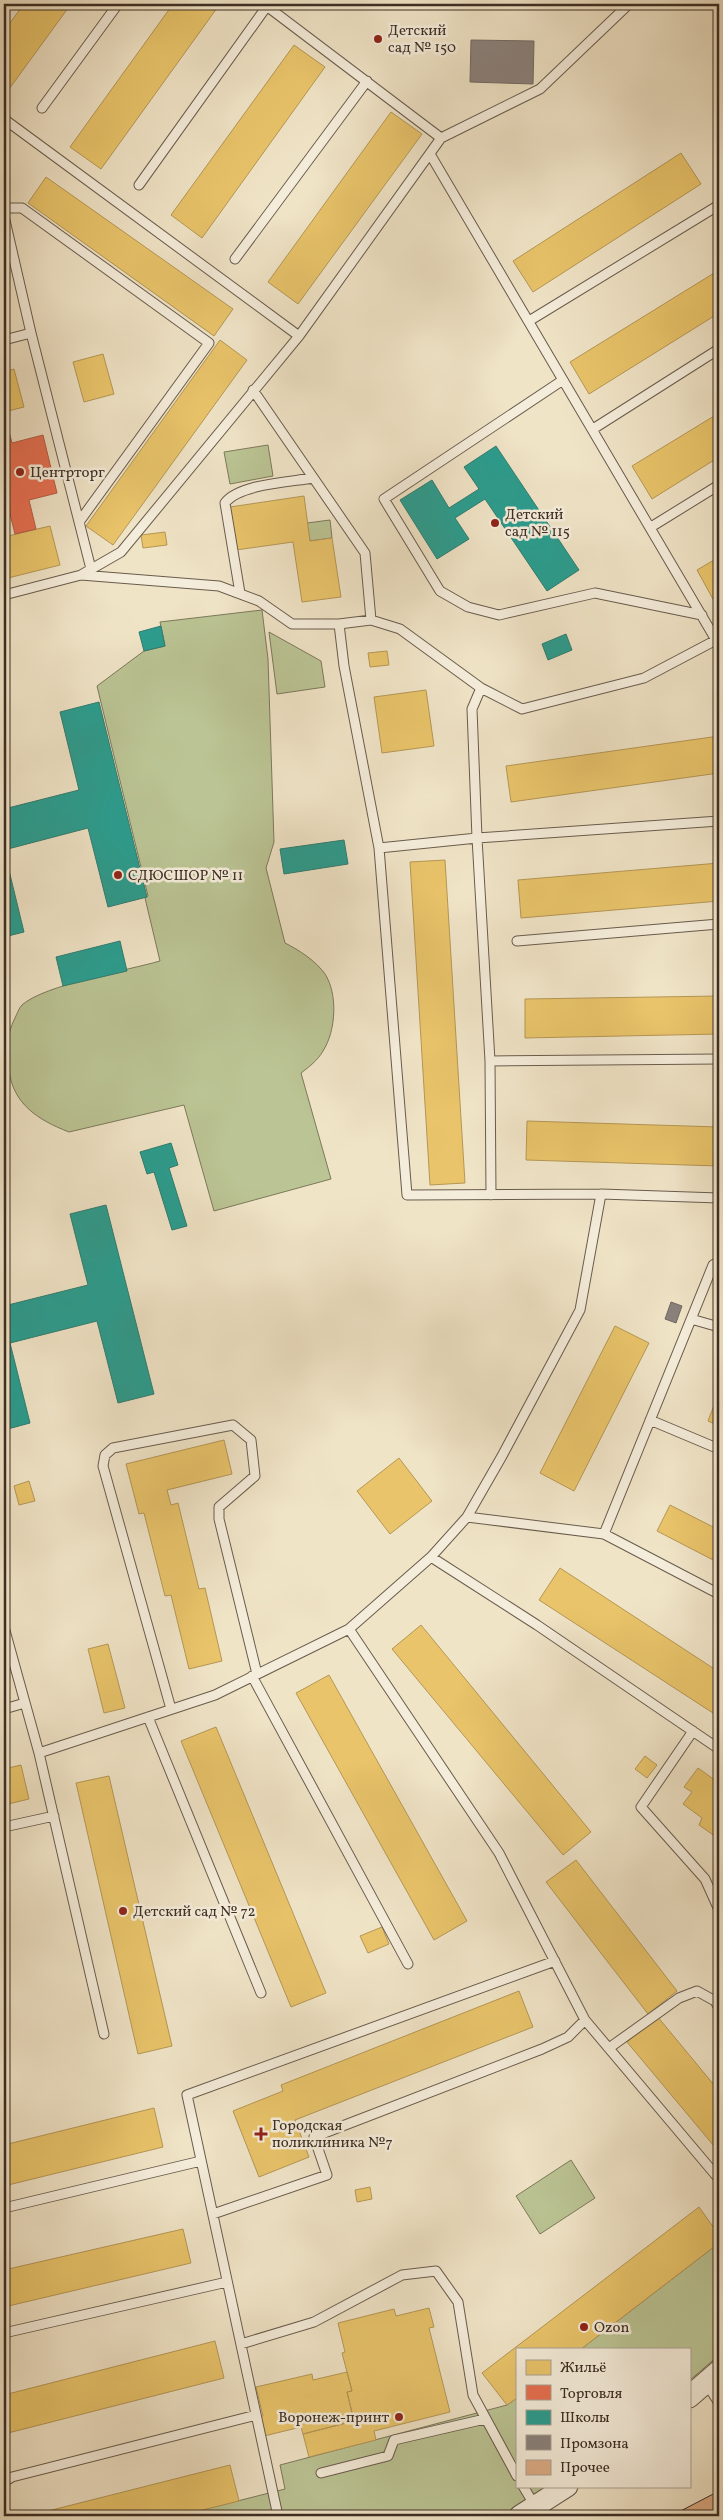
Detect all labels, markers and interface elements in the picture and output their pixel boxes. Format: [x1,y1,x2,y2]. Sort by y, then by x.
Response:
place label: Детский сад № 150 [388,21,456,59]
marker: Детский сад № 150 [372,33,384,45]
place label: Центрторг [30,463,105,484]
marker: Центрторг [14,466,26,478]
place label: Детский сад № 115 [505,505,570,543]
marker: Детский сад № 115 [489,517,501,529]
place label: СДЮСШОР № 11 [128,866,243,887]
marker: СДЮСШОР № 11 [112,869,124,881]
place label: Детский сад № 72 [133,1902,256,1923]
marker: Детский сад № 72 [117,1905,129,1917]
place label: Городская поликлиника №7 [272,2116,393,2154]
marker: Городская поликлиника №7 [254,2127,268,2141]
place label: Ozon [594,2318,629,2339]
marker: Ozon [578,2321,590,2333]
legend [516,2348,690,2488]
text: Жильё [560,2358,606,2379]
text: Торговля [560,2384,622,2405]
place label: Воронеж-принт [278,2408,389,2429]
text: Школы [560,2408,610,2429]
marker: Воронеж-принт [393,2411,405,2423]
text: Промзона [560,2434,629,2455]
text: Прочее [560,2458,610,2479]

